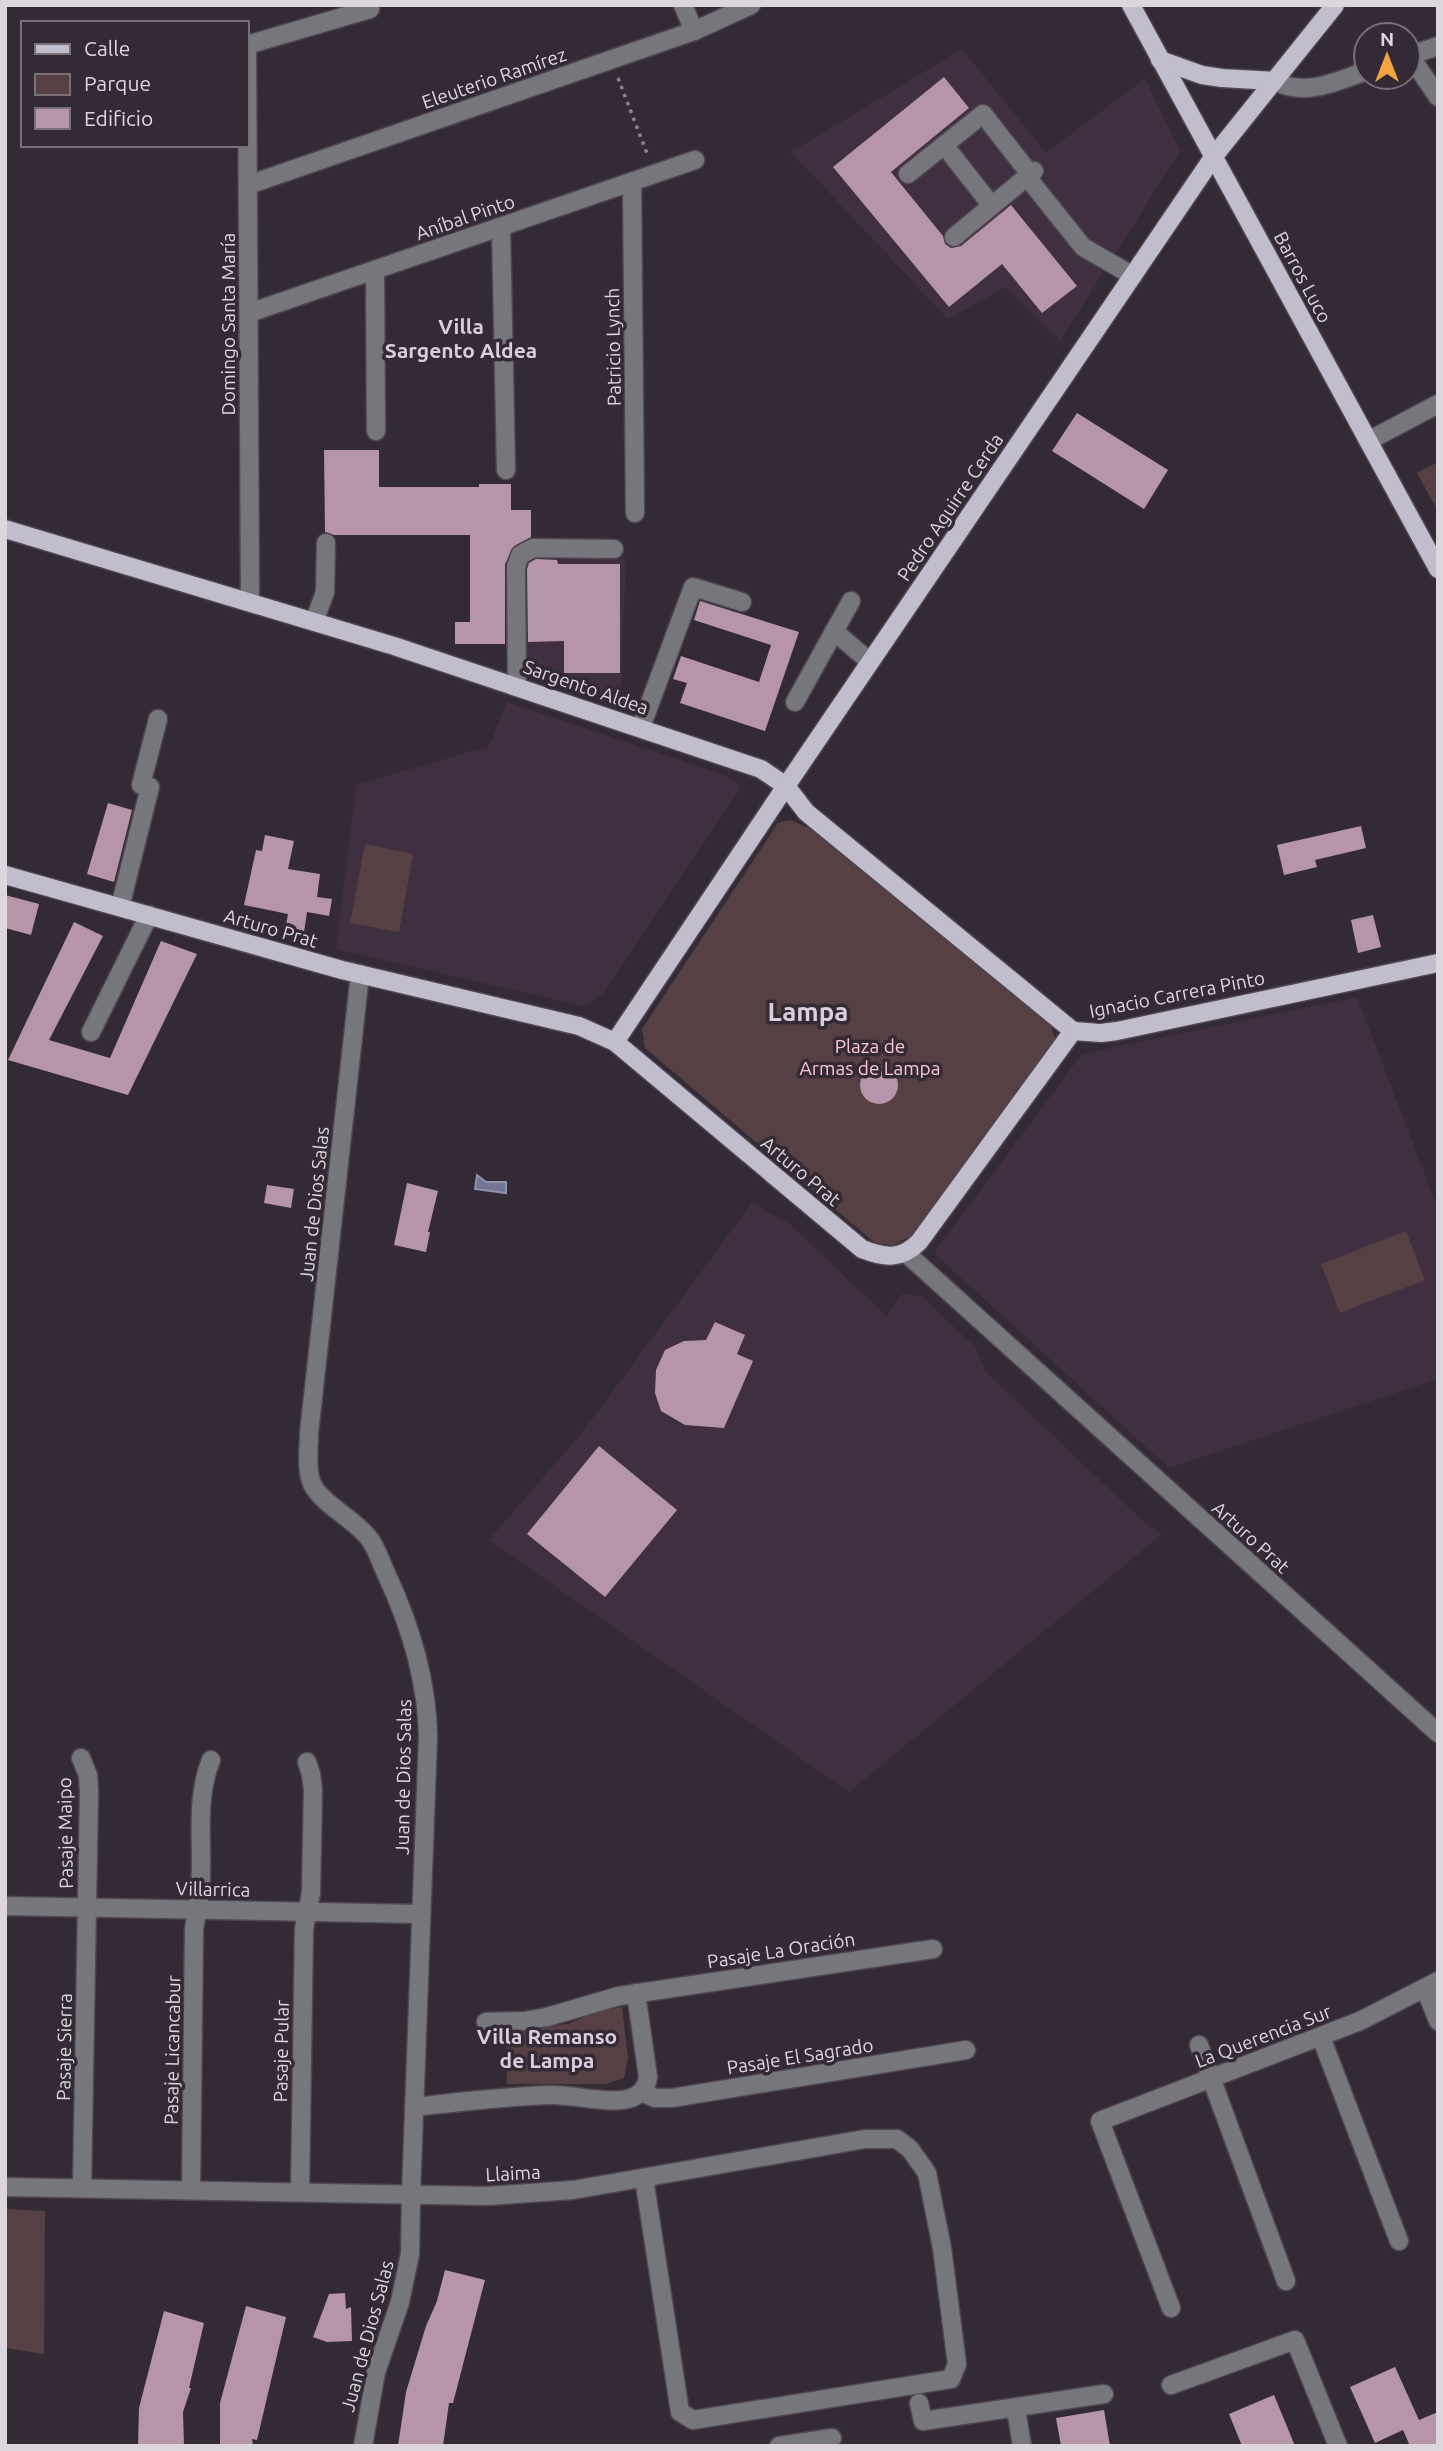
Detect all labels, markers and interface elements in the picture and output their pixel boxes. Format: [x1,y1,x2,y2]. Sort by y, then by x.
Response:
legend [21,21,248,147]
north arrow [1352,21,1422,91]
text: N [1380,28,1394,50]
text: Calle [84,36,130,60]
street label: Eleuterio Ramírez [419,43,569,113]
text: Parque [84,71,151,95]
text: Edificio [84,106,153,130]
street label: Aníbal Pinto [413,190,517,244]
street label: Barros Luco [1270,228,1336,326]
street label: Domingo Santa María [217,233,239,415]
street label: Patricio Lynch [601,288,625,406]
district label: Villa Sargento Aldea [385,314,537,362]
street label: Pedro Aguirre Cerda [892,429,1008,585]
street label: Sargento Aldea [521,655,651,719]
street label: Arturo Prat [222,904,321,952]
street label: Ignacio Carrera Pinto [1087,966,1267,1022]
district label: Lampa [768,997,848,1026]
park label: Plaza de Armas de Lampa [800,1035,941,1079]
street label: Juan de Dios Salas [295,1125,333,1283]
street label: Arturo Prat [757,1132,845,1211]
street label: Arturo Prat [1208,1497,1295,1578]
street label: Juan de Dios Salas [391,1699,415,1855]
street label: Pasaje Maipo [53,1777,77,1889]
street label: Villarrica [176,1877,250,1901]
street label: Pasaje La Oración [706,1927,856,1973]
street label: Pasaje Licancabur [160,1975,184,2125]
street label: Pasaje Sierra [52,1993,76,2101]
street label: Pasaje Pular [269,2000,293,2102]
street label: La Querencia Sur [1192,2000,1334,2072]
district label: Villa Remanso de Lampa [477,2024,617,2072]
street label: Pasaje El Sagrado [725,2034,875,2078]
street label: Llaima [485,2161,541,2185]
street label: Juan de Dios Salas [336,2258,398,2414]

